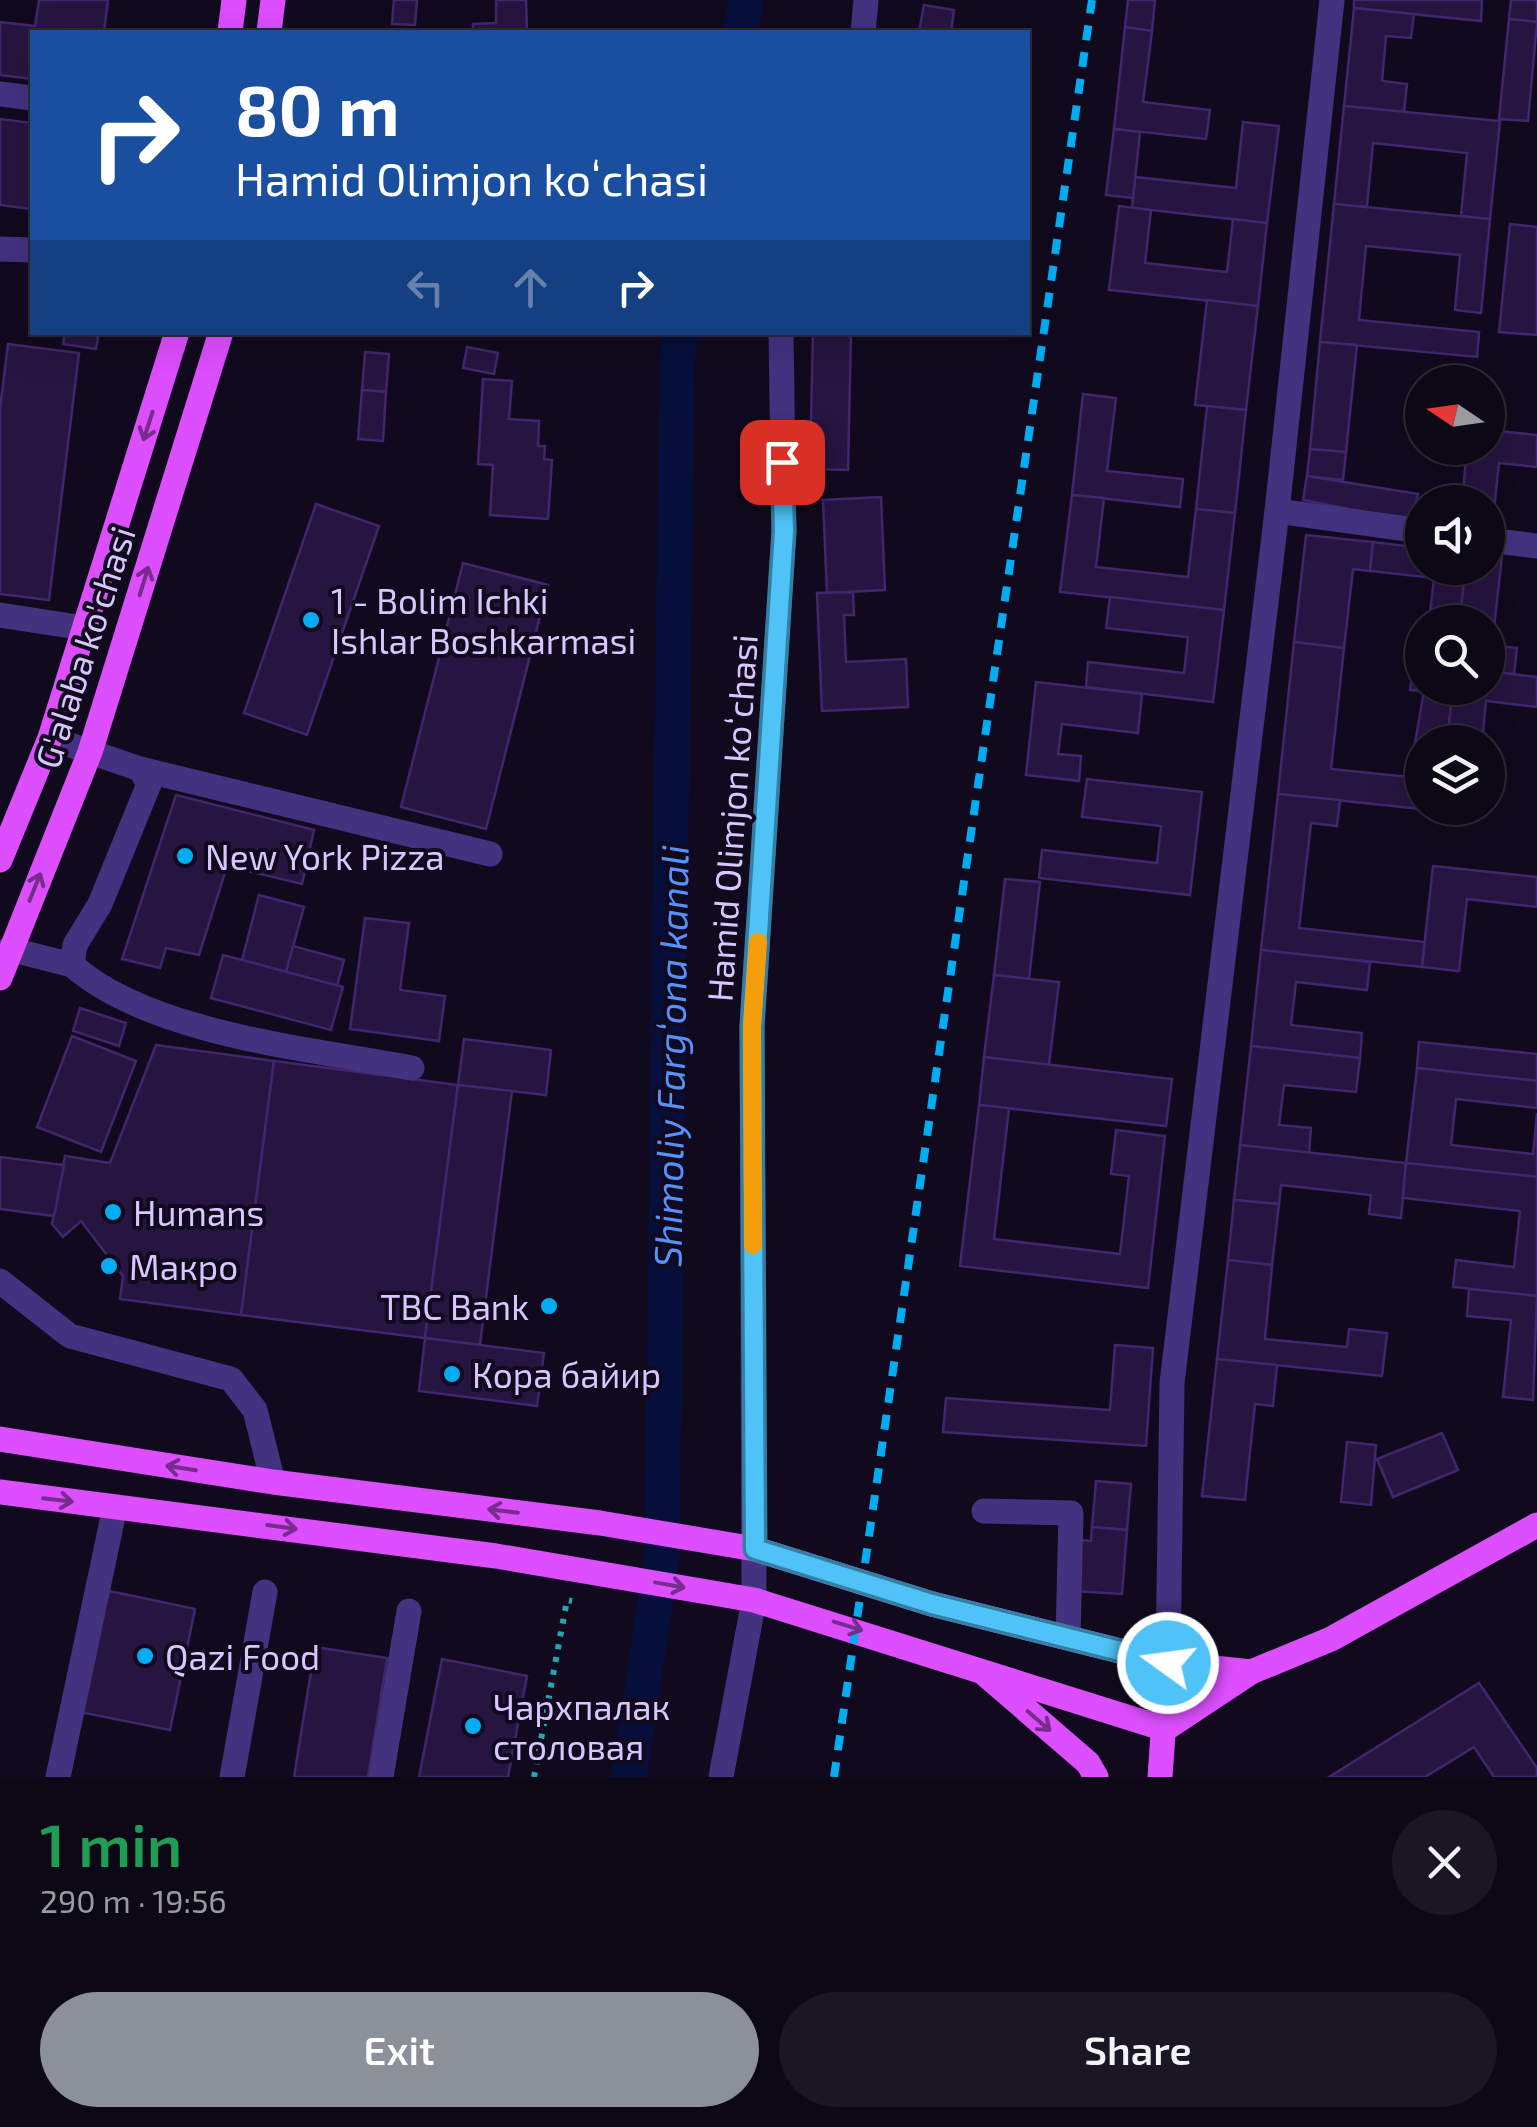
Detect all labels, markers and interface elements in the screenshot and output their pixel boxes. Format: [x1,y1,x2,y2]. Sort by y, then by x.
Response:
text: 80 m [235,66,400,150]
icon: right [70,70,200,200]
text: Hamid Olimjon koʻchasi [235,151,708,205]
icon: left [398,260,453,315]
icon: ahead [503,260,558,315]
icon: right [608,260,663,315]
north arrow [1405,365,1505,465]
map controls [1405,365,1505,825]
one-way arrow [137,409,155,441]
pin [740,420,825,505]
icon: arrive [755,435,810,490]
button: sound [1405,485,1505,585]
street label: G'alaba ko'chasi [25,521,143,773]
one-way arrow [136,565,154,597]
place label: 1 - Bolim Ichki Ishlar Boshkarmasi [331,579,636,661]
button: search [1405,605,1505,705]
marker: 1 - Bolim Ichki Ishlar Boshkarmasi [300,609,322,631]
street label: Hamid Olimjon koʻchasi [697,633,765,1003]
button: layers [1405,725,1505,825]
place label: New York Pizza [205,835,445,877]
water label: Shimoliy Fargʻona kanali [643,844,697,1268]
marker: New York Pizza [174,845,196,867]
one-way arrow [27,872,45,902]
place label: Humans [133,1191,264,1233]
marker: Humans [102,1201,124,1223]
place label: Макро [129,1245,238,1287]
marker: Макро [98,1255,120,1277]
place label: TBC Bank [380,1285,529,1327]
marker: TBC Bank [538,1295,560,1317]
place label: Кора байир [472,1353,661,1395]
marker: Кора байир [441,1363,463,1385]
one-way arrow [165,1458,198,1476]
one-way arrow [41,1491,73,1509]
one-way arrow [488,1501,520,1519]
one-way arrow [265,1518,297,1536]
one-way arrow [653,1576,686,1595]
position arrow [1116,1611,1220,1715]
one-way arrow [831,1618,863,1636]
place label: Qazi Food [165,1635,320,1677]
marker: Qazi Food [134,1645,156,1667]
place label: Чархпалак столовая [493,1685,670,1767]
one-way arrow [1026,1710,1052,1732]
marker: Чархпалак столовая [462,1715,484,1737]
text: 1 min [40,1807,182,1879]
button: close [1392,1810,1497,1915]
text: 290 m · 19:56 [40,1881,227,1919]
button: Exit [40,1992,759,2107]
button: Share [779,1992,1497,2107]

